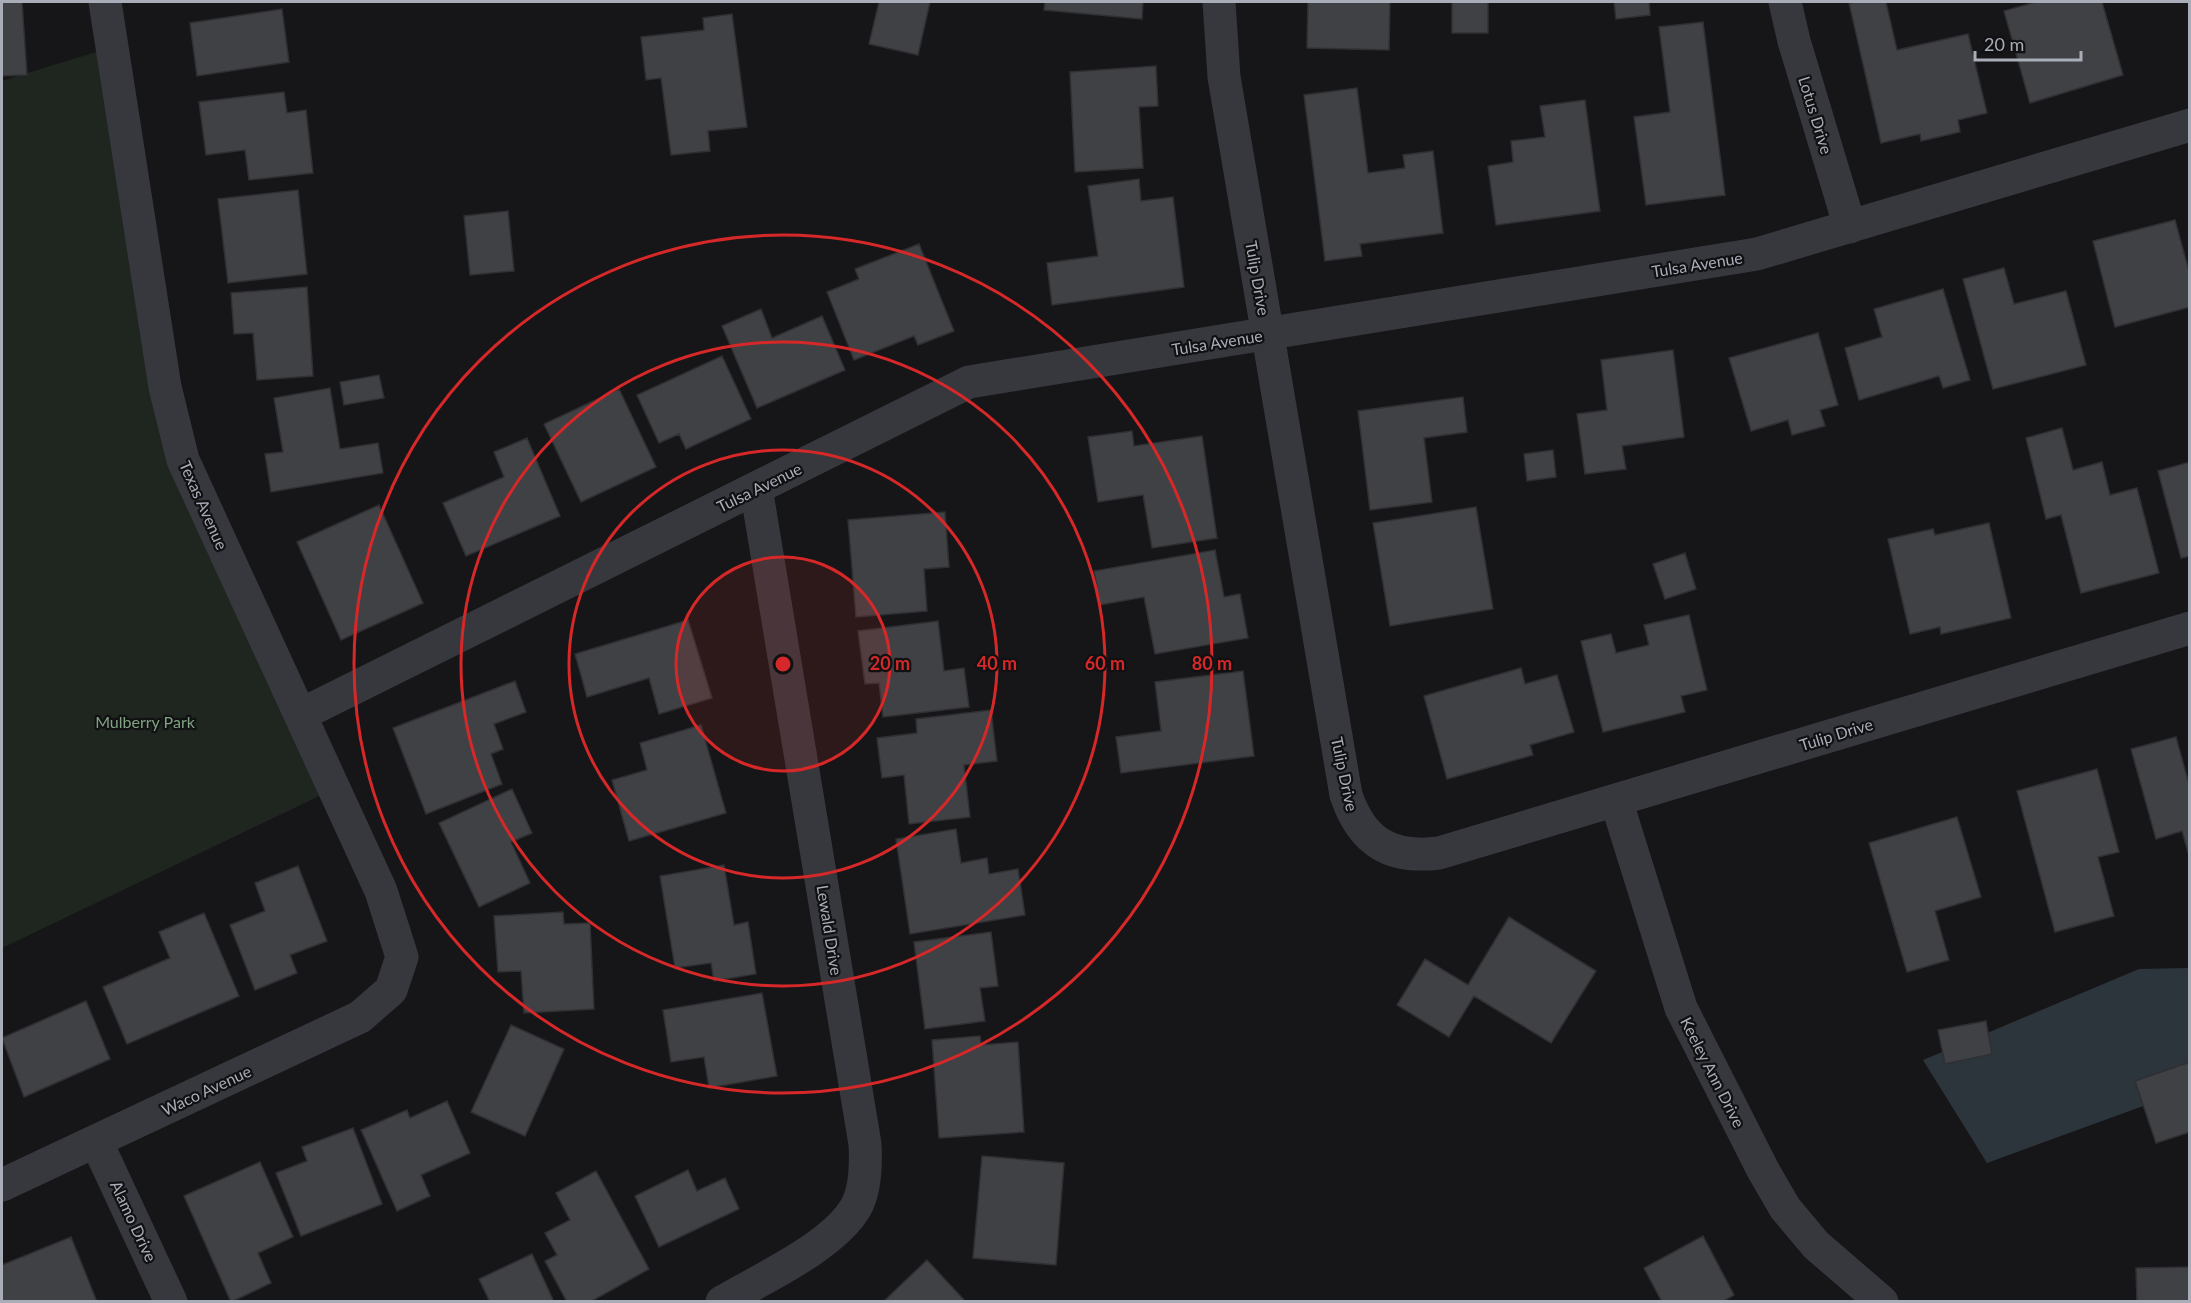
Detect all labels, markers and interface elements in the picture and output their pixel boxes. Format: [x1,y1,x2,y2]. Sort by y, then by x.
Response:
scale bar [1975,24,2082,62]
text: 20 m [1984,33,2024,55]
street label: Lotus Drive [1795,74,1837,156]
street label: Tulip Drive [1242,239,1274,317]
street label: Tulsa Avenue [1650,247,1744,281]
street label: Tulsa Avenue [1170,325,1264,359]
street label: Texas Avenue [176,458,232,552]
street label: Tulsa Avenue [714,458,804,516]
text: 20 m [870,652,910,674]
text: 40 m [977,652,1017,674]
text: 60 m [1085,652,1125,674]
text: 80 m [1192,652,1232,674]
centre of rings [773,654,793,674]
park label: Mulberry Park [95,712,196,731]
street label: Tulip Drive [1797,714,1875,754]
street label: Tulip Drive [1328,735,1362,813]
street label: Lewald Drive [813,883,847,977]
street label: Keeley Ann Drive [1677,1014,1749,1130]
street label: Waco Avenue [158,1061,254,1119]
street label: Alamo Drive [107,1178,161,1264]

